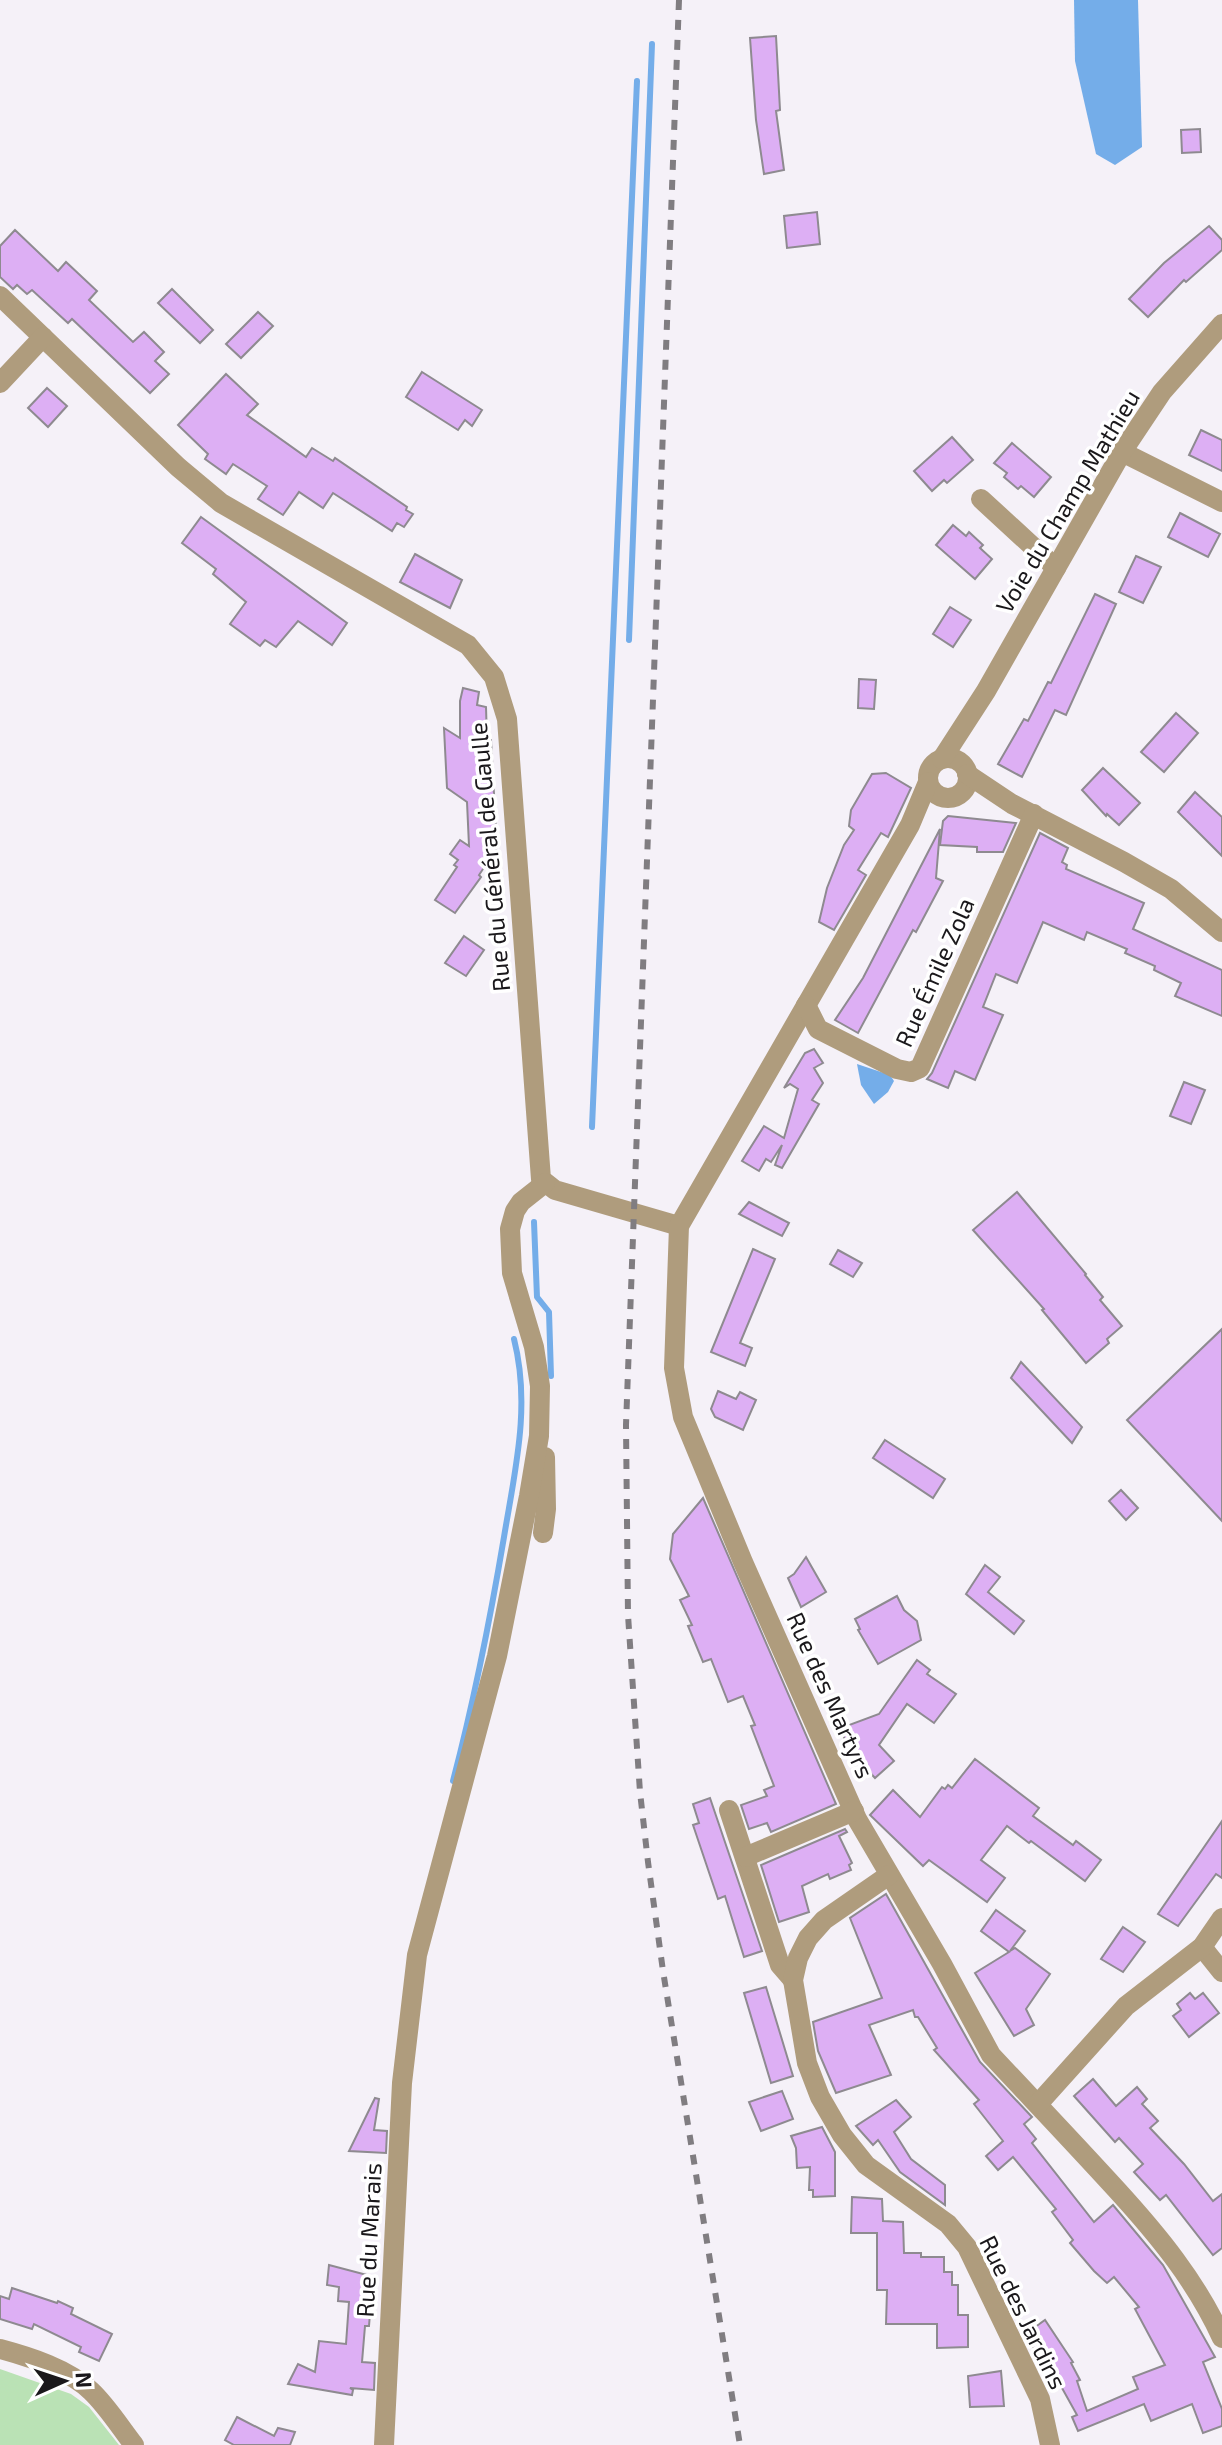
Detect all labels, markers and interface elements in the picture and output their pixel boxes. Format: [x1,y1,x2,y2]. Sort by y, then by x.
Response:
street label: Voie du Champ Mathieu [989,384,1145,618]
street label: Rue du Général de Gaulle [463,721,515,993]
street label: Rue Émile Zola [888,893,980,1051]
street label: Rue des Martyrs [781,1608,881,1782]
street label: Rue du Marais [349,2162,387,2318]
street label: Rue des Jardins [974,2231,1074,2393]
north arrow [24,2341,104,2421]
text: N [72,2371,98,2389]

